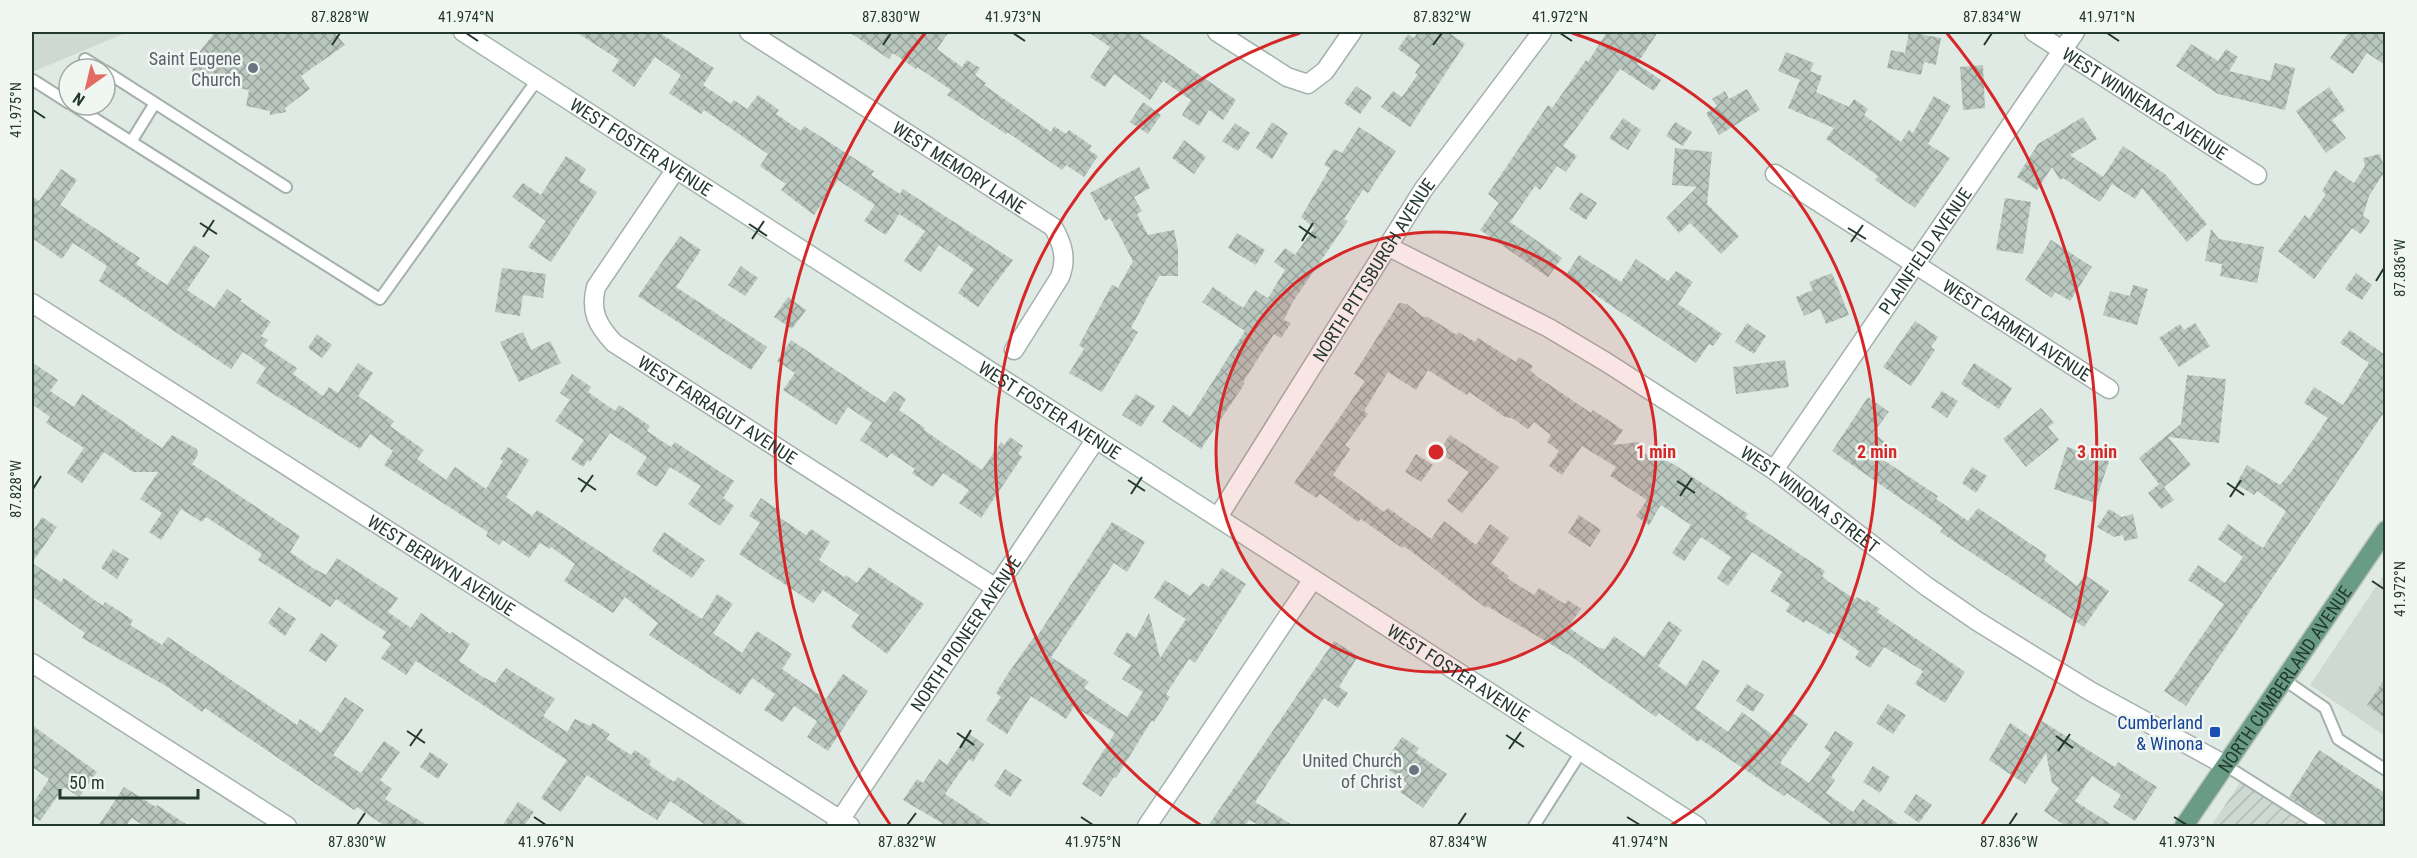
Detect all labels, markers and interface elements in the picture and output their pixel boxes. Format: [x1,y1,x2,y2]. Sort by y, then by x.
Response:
text: 87.828°W [311,8,370,26]
text: 41.974°N [438,8,494,26]
text: 87.830°W [862,8,921,26]
text: 41.973°N [985,8,1041,26]
text: 87.832°W [1413,8,1472,26]
text: 41.972°N [1532,8,1588,26]
text: 87.834°W [1963,8,2022,26]
text: 41.971°N [2079,8,2135,26]
street label: WEST WINNEMAC AVENUE [2059,43,2232,164]
place label: Saint Eugene Church [149,48,241,90]
north arrow [57,57,117,117]
marker: Saint Eugene Church [246,61,260,75]
text: 41.975°N [7,82,25,138]
text: N [70,88,88,110]
street label: WEST FOSTER AVENUE [566,93,716,200]
street label: WEST MEMORY LANE [889,117,1030,217]
street label: NORTH PITTSBURGH AVENUE [1308,174,1439,365]
street label: PLAINFIELD AVENUE [1874,183,1975,318]
text: 87.836°W [2391,238,2409,297]
street label: WEST CARMEN AVENUE [1939,274,2095,385]
street label: WEST FARRAGUT AVENUE [634,351,801,468]
street label: WEST FOSTER AVENUE [975,356,1125,463]
text: 1 min [1636,441,1676,462]
street label: WEST WINONA STREET [1737,441,1884,557]
text: 2 min [1857,441,1897,462]
text: 3 min [2077,441,2117,462]
centre of rings [1426,442,1446,462]
text: 87.828°W [7,459,25,518]
street label: WEST BERWYN AVENUE [364,510,519,620]
street label: NORTH PIONEER AVENUE [906,552,1025,715]
text: 41.972°N [2391,561,2409,617]
street label: NORTH CUMBERLAND AVENUE [2213,582,2355,776]
street label: WEST FOSTER AVENUE [1384,619,1534,726]
place label: Cumberland & Winona [2117,712,2203,754]
marker: Cumberland & Winona [2208,725,2222,739]
place label: United Church of Christ [1302,750,1402,792]
scale bar [60,762,198,800]
marker: United Church of Christ [1407,763,1421,777]
text: 50 m [69,772,104,793]
text: 87.830°W [328,833,387,851]
text: 41.976°N [518,833,574,851]
text: 87.832°W [878,833,937,851]
text: 41.975°N [1065,833,1121,851]
text: 87.834°W [1429,833,1488,851]
text: 41.974°N [1612,833,1668,851]
text: 87.836°W [1980,833,2039,851]
text: 41.973°N [2159,833,2215,851]

